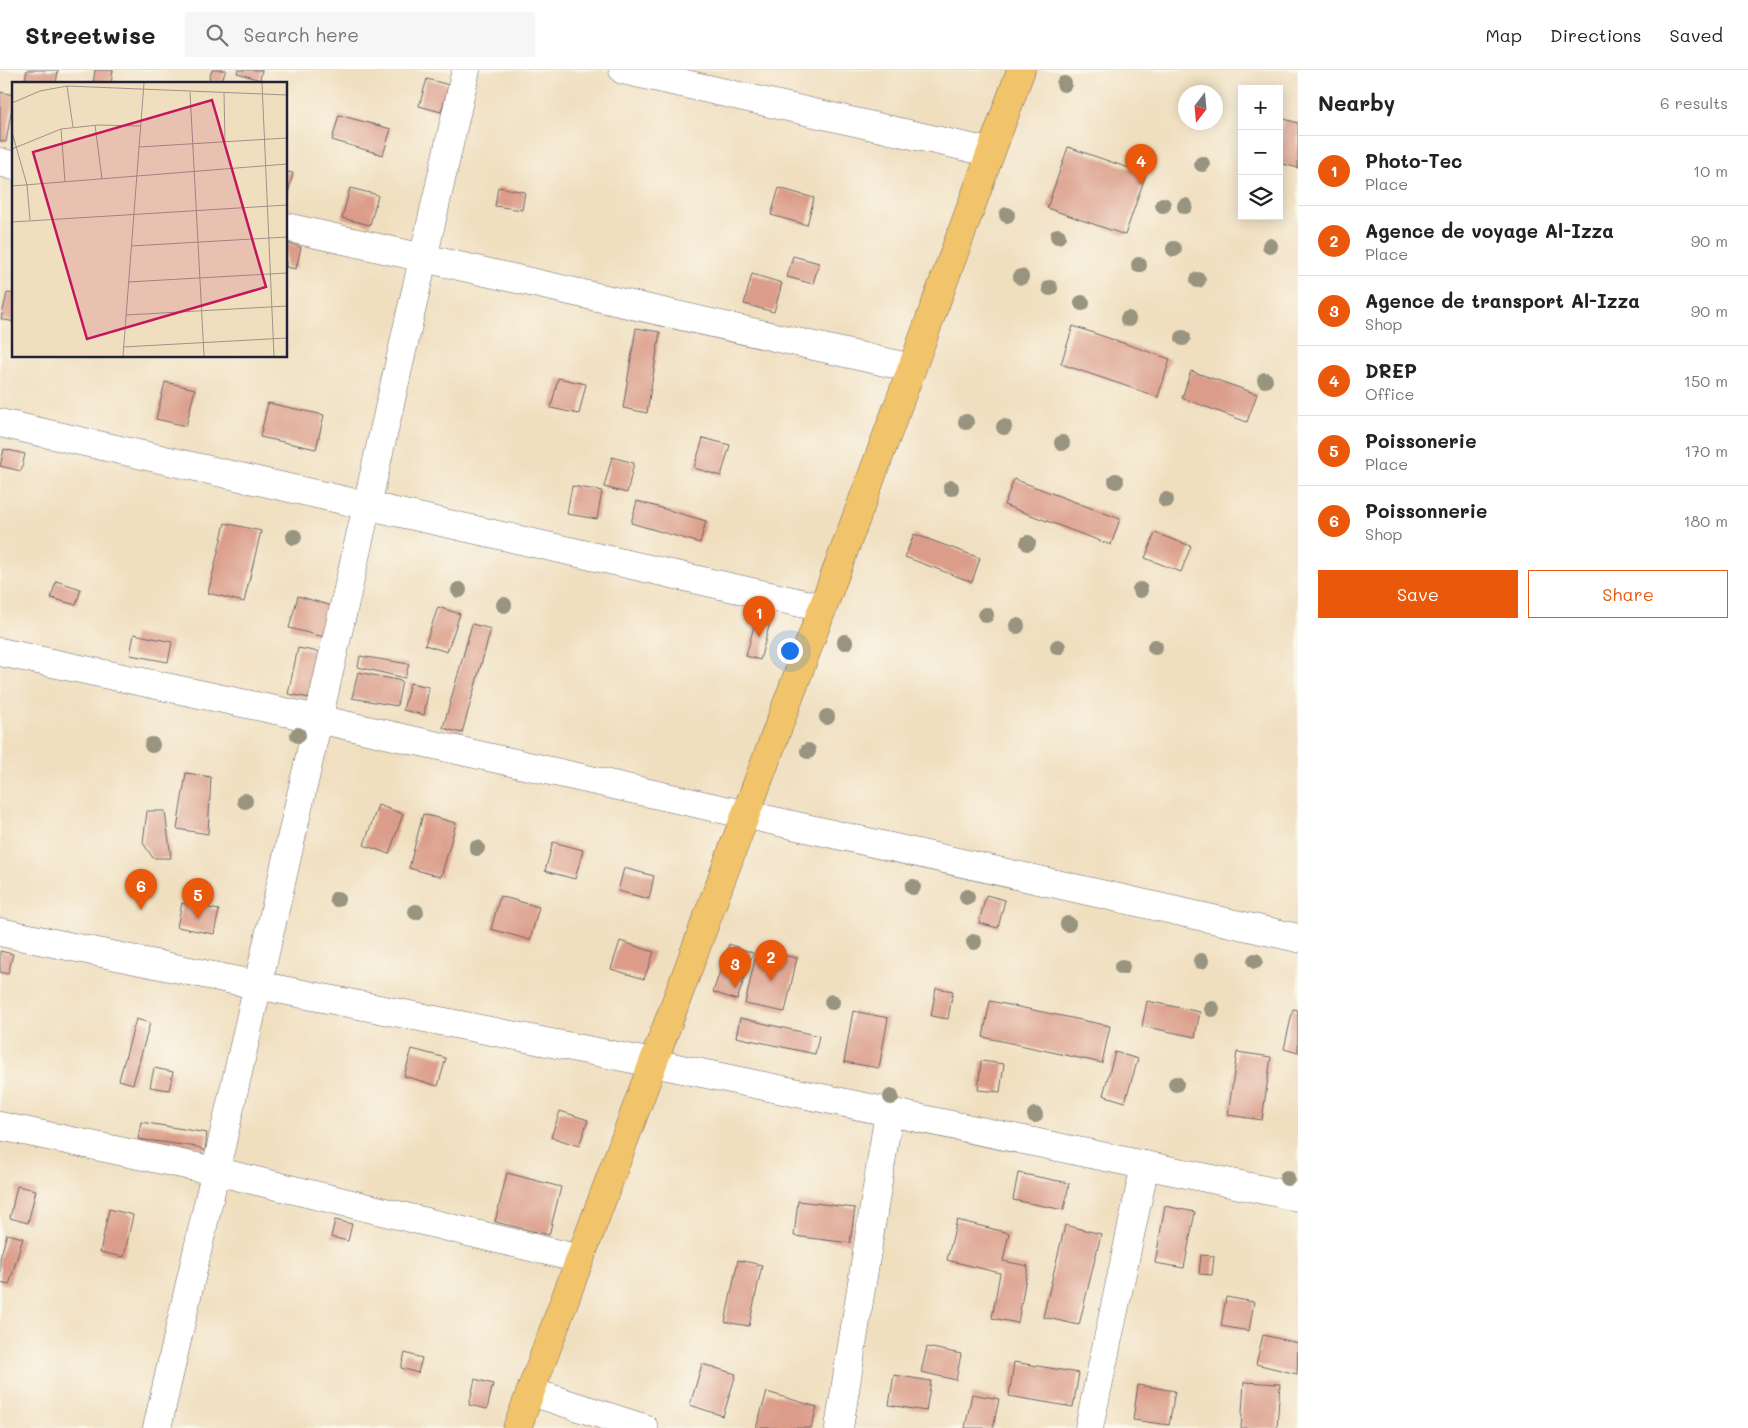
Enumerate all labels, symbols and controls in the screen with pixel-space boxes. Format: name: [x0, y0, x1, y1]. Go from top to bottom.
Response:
search box: [185, 12, 535, 57]
text: Streetwise: [25, 19, 155, 50]
icon: search: [203, 21, 231, 49]
text: Search here: [243, 22, 359, 47]
text: Map: [1485, 23, 1522, 47]
text: Directions: [1550, 23, 1642, 47]
text: Saved: [1670, 23, 1723, 47]
inset map: [12, 82, 288, 358]
north arrow: [1178, 85, 1223, 130]
map controls: [1238, 85, 1283, 220]
button: +: [1238, 85, 1283, 130]
text: Nearby: [1318, 89, 1395, 116]
text: 6 results: [1660, 92, 1728, 113]
button: −: [1238, 130, 1283, 175]
pin: 4: [1125, 144, 1157, 185]
text: Photo-Tec: [1365, 148, 1462, 173]
text: 1: [1330, 160, 1338, 181]
text: 10 m: [1693, 160, 1728, 181]
text: Place: [1365, 173, 1408, 194]
button: layers: [1238, 175, 1283, 220]
text: Agence de voyage Al-Izza: [1365, 218, 1614, 243]
text: 2: [1330, 230, 1338, 251]
text: 90 m: [1691, 230, 1728, 251]
text: Place: [1365, 243, 1408, 264]
text: Agence de transport Al-Izza: [1365, 288, 1640, 313]
text: 3: [1329, 300, 1339, 321]
text: 90 m: [1691, 300, 1728, 321]
text: Shop: [1365, 313, 1402, 334]
text: DREP: [1365, 358, 1417, 383]
text: 4: [1329, 370, 1339, 391]
text: 150 m: [1684, 370, 1728, 391]
text: Office: [1365, 383, 1414, 404]
text: Poissonerie: [1365, 428, 1477, 453]
text: 5: [1329, 440, 1339, 461]
text: 170 m: [1684, 440, 1728, 461]
text: Place: [1365, 453, 1408, 474]
text: Poissonnerie: [1365, 498, 1487, 523]
text: 6: [1329, 510, 1339, 531]
text: 180 m: [1683, 510, 1728, 531]
text: Shop: [1365, 523, 1402, 544]
button: Save: [1318, 570, 1518, 618]
button: Share: [1528, 570, 1728, 618]
pin: 1: [743, 596, 775, 637]
your location: [777, 638, 803, 664]
pin: 6: [125, 869, 157, 910]
pin: 5: [182, 878, 214, 919]
pin: 2: [755, 940, 787, 981]
pin: 3: [719, 947, 751, 988]

